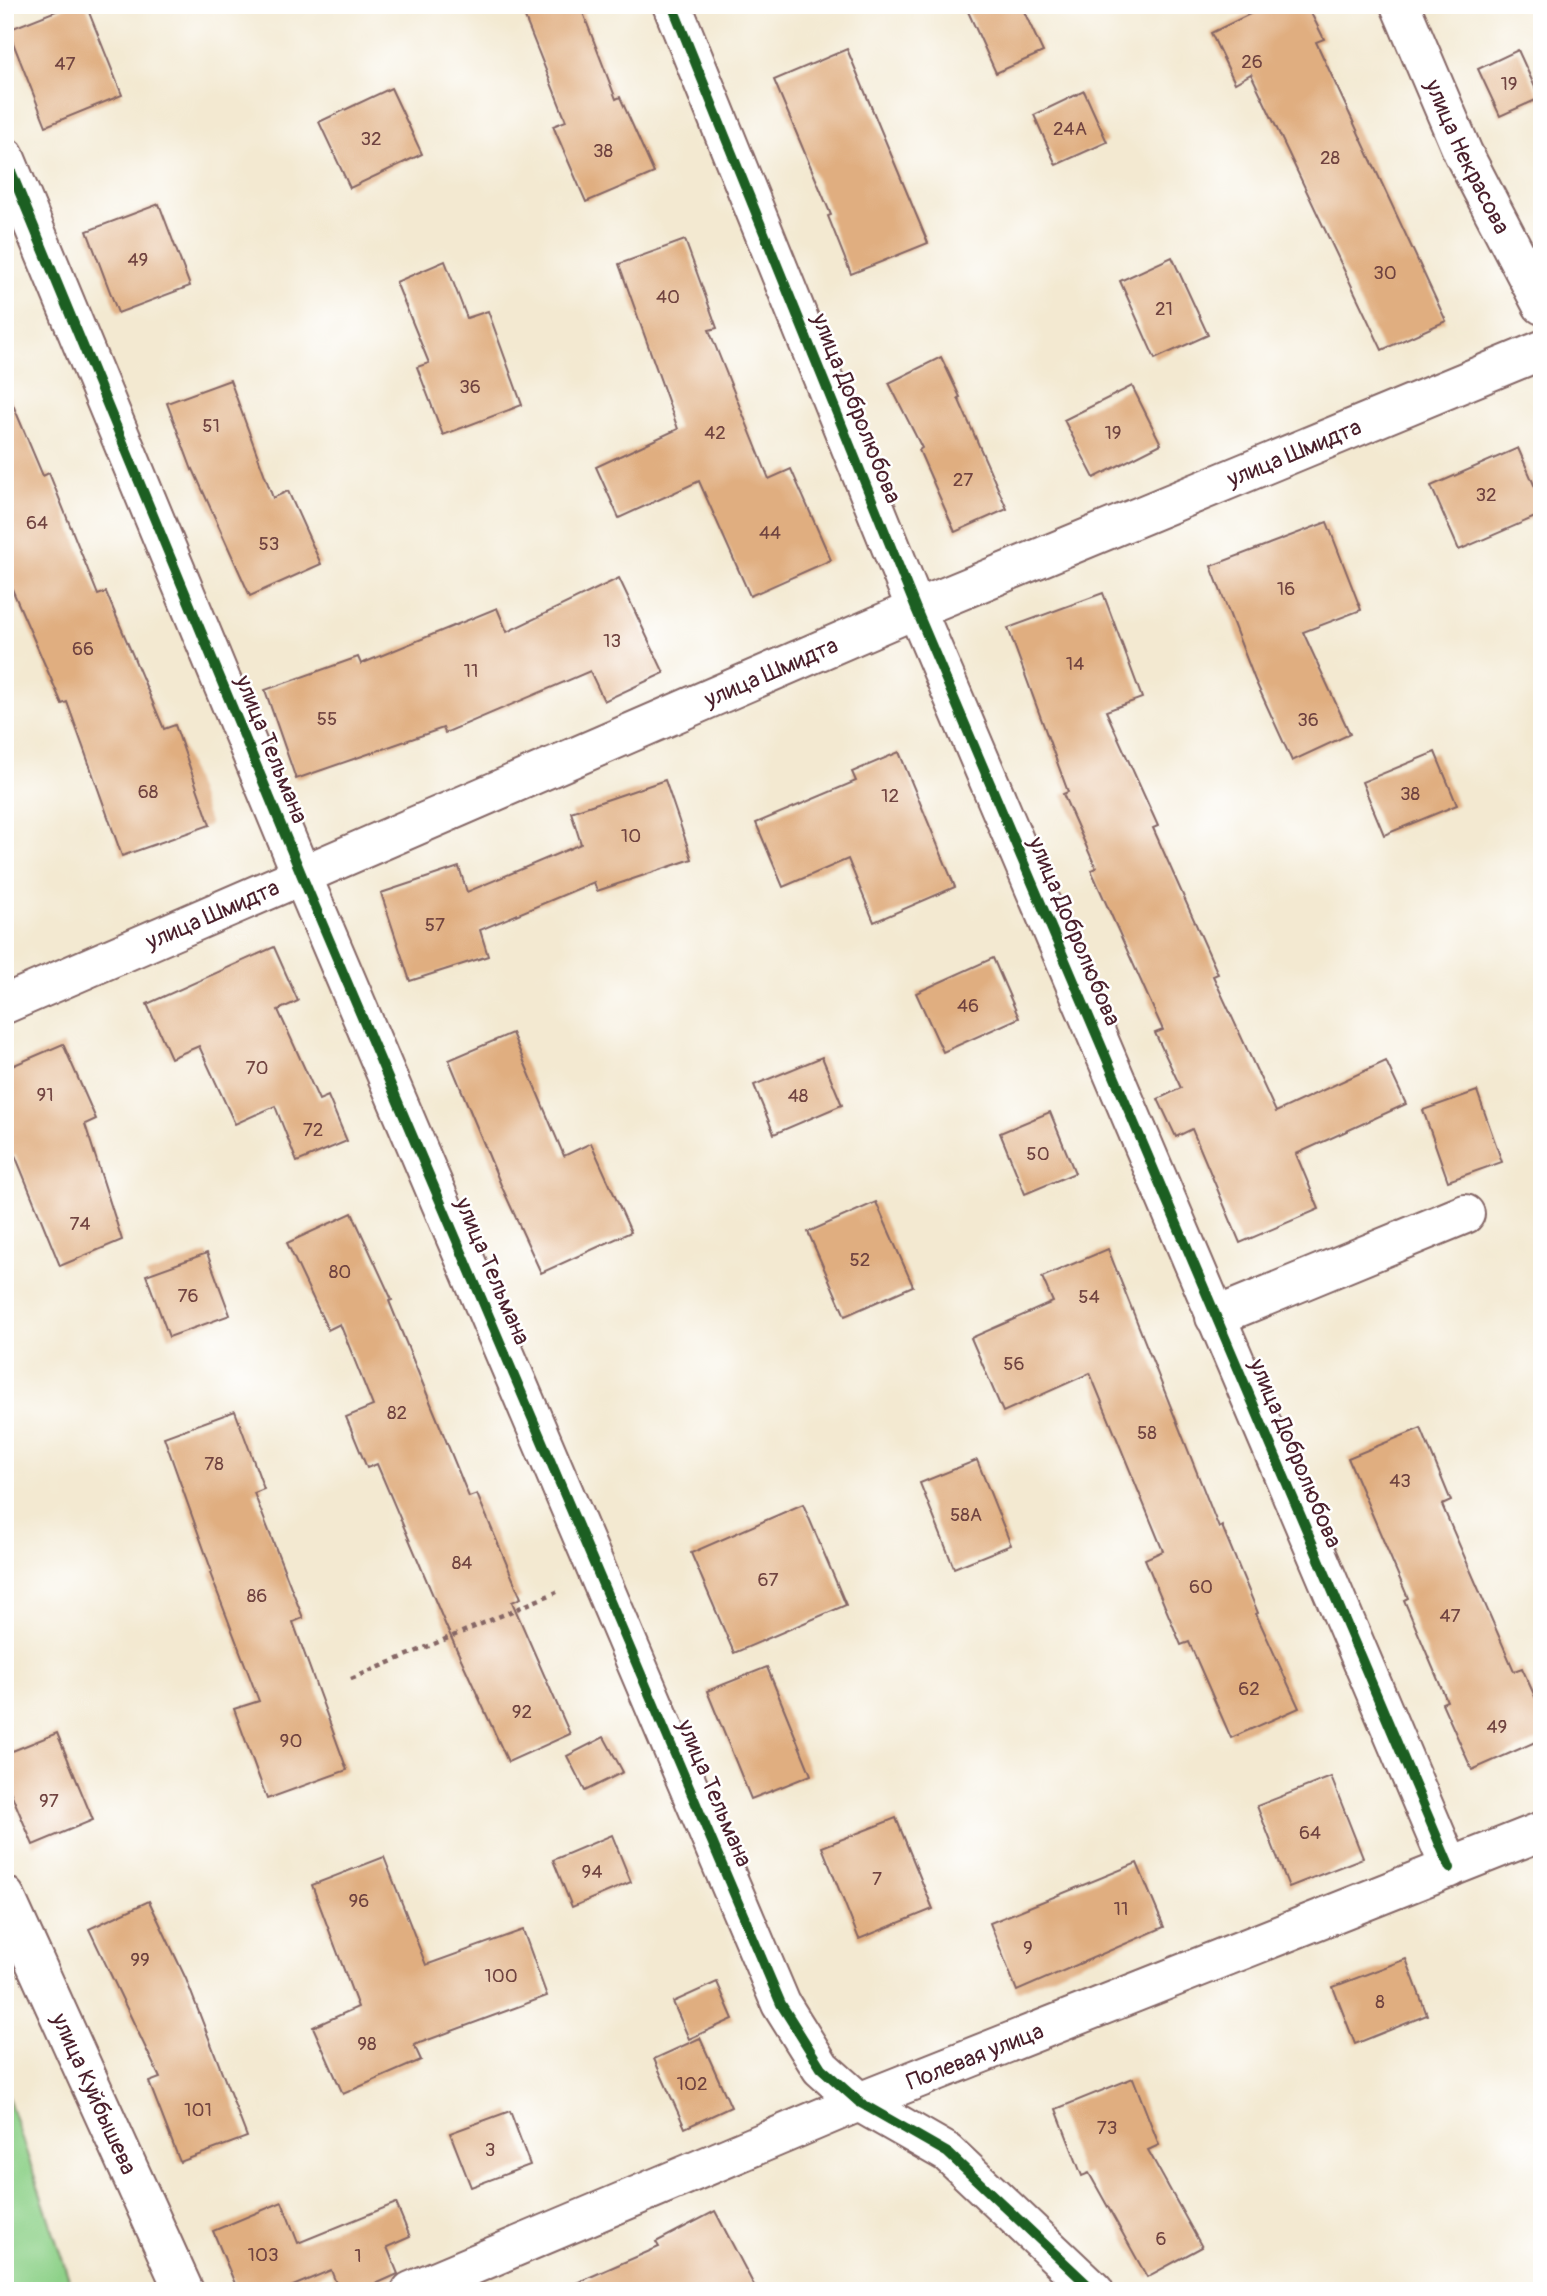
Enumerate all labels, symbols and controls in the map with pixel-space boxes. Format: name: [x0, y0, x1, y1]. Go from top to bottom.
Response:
house number: 26: [1241, 50, 1263, 74]
house number: 47: [54, 52, 76, 76]
house number: 19: [1500, 72, 1518, 96]
street label: улица Некрасова: [1418, 74, 1516, 239]
house number: 24А: [1053, 117, 1087, 141]
house number: 32: [360, 127, 382, 151]
house number: 38: [593, 139, 613, 163]
house number: 28: [1320, 146, 1340, 170]
house number: 49: [128, 248, 148, 272]
house number: 30: [1373, 261, 1397, 285]
house number: 40: [656, 285, 680, 309]
house number: 21: [1155, 297, 1173, 321]
street label: улица Добролюбова: [805, 308, 908, 507]
house number: 36: [459, 375, 481, 399]
street label: улица Шмидта: [1222, 412, 1366, 494]
house number: 51: [202, 414, 220, 438]
house number: 42: [704, 421, 726, 445]
house number: 19: [1104, 421, 1122, 445]
house number: 27: [953, 468, 973, 492]
house number: 32: [1475, 483, 1497, 507]
house number: 64: [26, 511, 48, 535]
house number: 44: [759, 521, 781, 545]
house number: 53: [259, 532, 279, 556]
house number: 16: [1277, 577, 1295, 601]
house number: 13: [603, 629, 621, 653]
street label: улица Шмидта: [699, 631, 842, 714]
house number: 66: [72, 637, 94, 661]
house number: 14: [1066, 652, 1084, 676]
house number: 11: [464, 659, 478, 683]
street label: улица Тельмана: [228, 670, 314, 827]
house number: 55: [317, 707, 337, 731]
house number: 36: [1297, 708, 1319, 732]
house number: 68: [138, 780, 158, 804]
house number: 38: [1400, 782, 1420, 806]
house number: 12: [881, 784, 899, 808]
house number: 10: [621, 824, 641, 848]
street label: улица Добролюбова: [1021, 831, 1127, 1030]
street label: улица Шмидта: [140, 873, 284, 957]
house number: 57: [425, 913, 445, 937]
house number: 46: [957, 994, 979, 1018]
house number: 70: [245, 1056, 269, 1080]
house number: 91: [36, 1083, 54, 1107]
house number: 48: [788, 1084, 808, 1108]
house number: 72: [303, 1118, 323, 1142]
house number: 50: [1026, 1142, 1050, 1166]
street label: улица Тельмана: [448, 1192, 537, 1349]
house number: 74: [69, 1212, 91, 1236]
house number: 52: [850, 1248, 870, 1272]
house number: 80: [329, 1260, 351, 1284]
house number: 76: [177, 1284, 199, 1308]
house number: 54: [1078, 1285, 1100, 1309]
house number: 56: [1003, 1352, 1025, 1376]
street label: улица Добролюбова: [1242, 1353, 1348, 1552]
house number: 82: [387, 1401, 407, 1425]
house number: 58: [1137, 1421, 1157, 1445]
house number: 78: [204, 1452, 224, 1476]
house number: 43: [1389, 1469, 1411, 1493]
house number: 58А: [950, 1503, 982, 1527]
house number: 84: [452, 1551, 472, 1575]
house number: 67: [758, 1568, 778, 1592]
house number: 60: [1189, 1575, 1213, 1599]
house number: 86: [247, 1584, 267, 1608]
house number: 47: [1439, 1604, 1461, 1628]
house number: 62: [1238, 1677, 1260, 1701]
house number: 92: [512, 1700, 532, 1724]
street label: улица Тельмана: [670, 1714, 759, 1871]
house number: 49: [1487, 1715, 1507, 1739]
house number: 90: [280, 1729, 302, 1753]
house number: 97: [39, 1789, 59, 1813]
house number: 64: [1299, 1821, 1321, 1845]
house number: 94: [582, 1860, 602, 1884]
house number: 7: [872, 1867, 882, 1891]
house number: 96: [349, 1889, 369, 1913]
house number: 11: [1114, 1897, 1128, 1921]
house number: 9: [1023, 1936, 1033, 1960]
house number: 99: [130, 1948, 150, 1972]
house number: 100: [484, 1964, 518, 1988]
house number: 8: [1375, 1990, 1385, 2014]
street label: улица Куйбышева: [45, 2008, 143, 2179]
street label: Полевая улица: [903, 2016, 1048, 2097]
house number: 98: [357, 2032, 377, 2056]
house number: 102: [676, 2072, 708, 2096]
house number: 101: [184, 2098, 212, 2122]
house number: 73: [1097, 2116, 1117, 2140]
house number: 3: [485, 2138, 495, 2162]
house number: 6: [1155, 2227, 1167, 2251]
house number: 103: [247, 2243, 279, 2267]
house number: 1: [354, 2244, 362, 2268]

